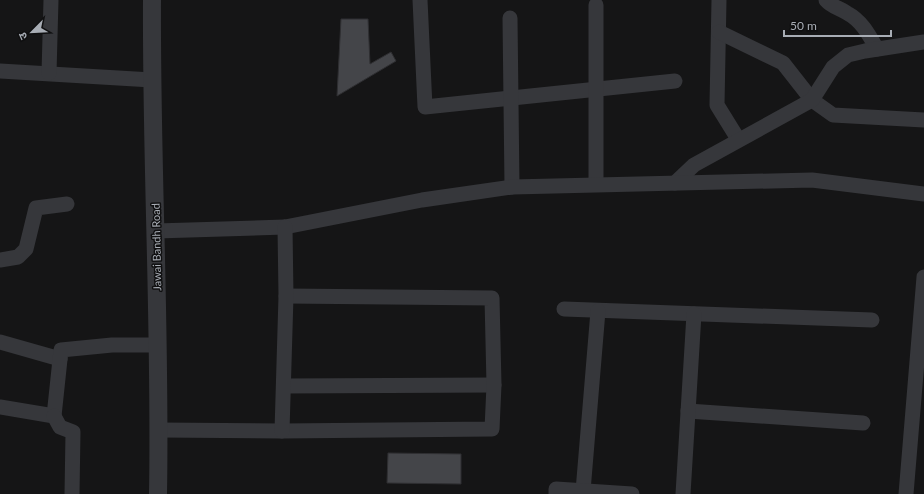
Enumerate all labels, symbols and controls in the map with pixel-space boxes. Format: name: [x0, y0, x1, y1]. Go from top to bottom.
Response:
north arrow: [12, 12, 52, 52]
scale bar: [784, 12, 891, 38]
text: 50 m: [790, 18, 817, 33]
text: उ: [15, 30, 30, 42]
street label: Jawai Bandh Road: [149, 203, 163, 291]

